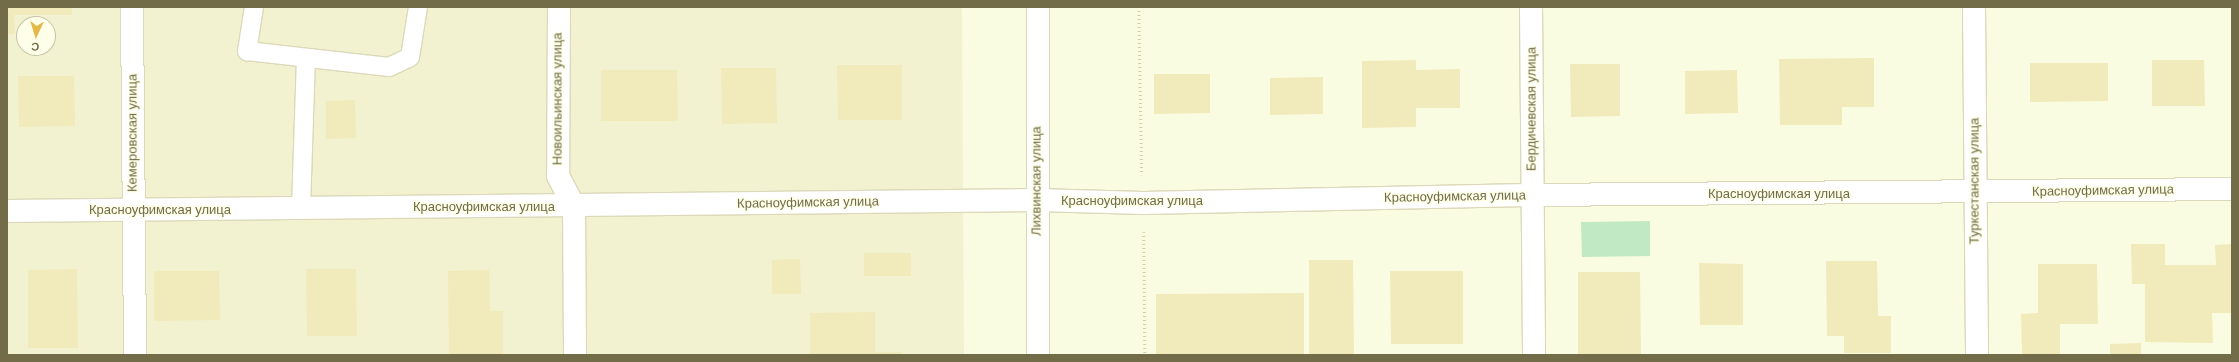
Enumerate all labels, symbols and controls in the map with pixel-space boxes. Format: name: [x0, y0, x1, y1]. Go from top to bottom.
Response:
north arrow: [16, 16, 56, 56]
street label: Новоильинская улица: [550, 33, 566, 165]
text: С: [31, 40, 40, 54]
street label: Бердичевская улица: [1524, 47, 1540, 171]
street label: Кемеровская улица: [125, 74, 141, 192]
street label: Туркестанская улица: [1967, 118, 1983, 244]
street label: Лихвинская улица: [1029, 126, 1045, 236]
street label: Красноуфимская улица: [2032, 182, 2174, 200]
street label: Красноуфимская улица: [1708, 186, 1850, 202]
street label: Красноуфимская улица: [1384, 188, 1526, 206]
street label: Красноуфимская улица: [1061, 193, 1203, 209]
street label: Красноуфимская улица: [737, 194, 879, 212]
street label: Красноуфимская улица: [413, 199, 555, 215]
street label: Красноуфимская улица: [89, 202, 231, 218]

